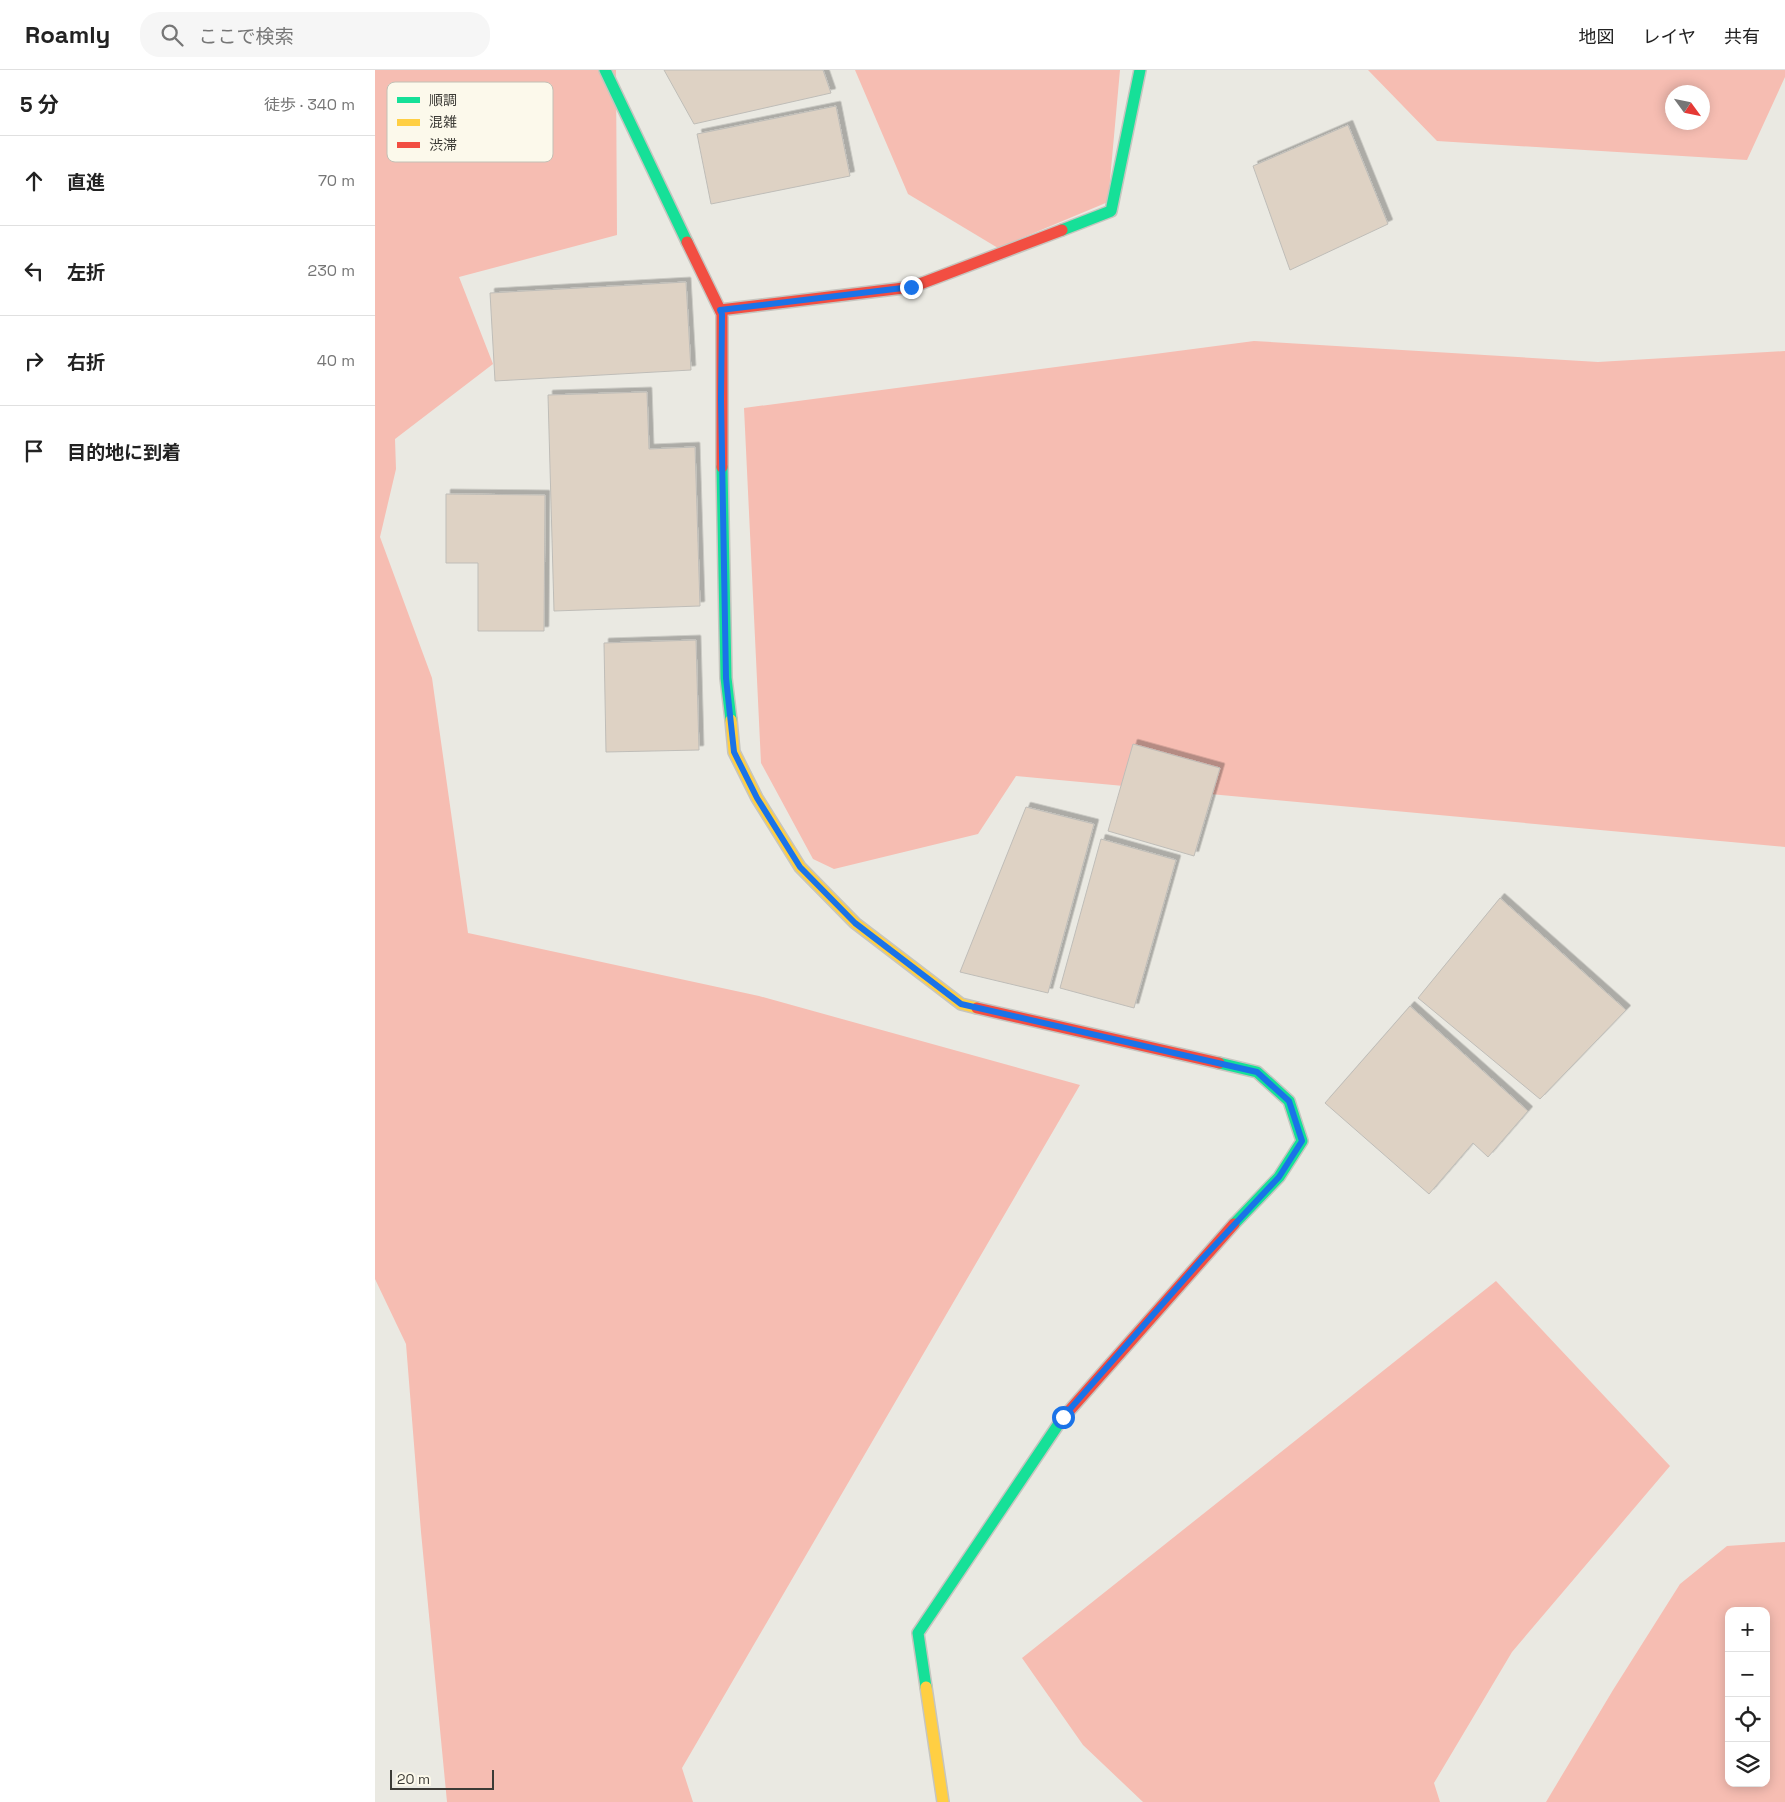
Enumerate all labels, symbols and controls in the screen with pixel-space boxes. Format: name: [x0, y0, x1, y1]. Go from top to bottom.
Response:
search box: [140, 12, 490, 57]
text: Roamly: [25, 19, 110, 50]
icon: search: [158, 21, 186, 49]
text: ここで検索: [198, 24, 293, 49]
text: 地図: [1579, 25, 1615, 48]
text: レイヤ: [1643, 25, 1696, 48]
text: 共有: [1724, 25, 1760, 48]
legend: [387, 82, 553, 162]
north arrow: [1665, 85, 1710, 130]
text: 5 分: [20, 91, 59, 118]
text: 順調: [429, 91, 457, 109]
text: 徒歩 · 340 m: [264, 94, 355, 115]
text: 混雑: [429, 113, 457, 131]
text: 渋滞: [429, 136, 457, 154]
icon: ahead: [20, 167, 48, 195]
text: 直進: [67, 170, 105, 195]
text: 70 m: [318, 170, 355, 191]
icon: left: [20, 257, 48, 285]
text: 左折: [67, 260, 105, 285]
text: 230 m: [308, 260, 355, 281]
route end: [900, 276, 923, 299]
icon: right: [20, 347, 48, 375]
text: 右折: [67, 350, 105, 375]
text: 40 m: [317, 350, 355, 371]
icon: arrive: [20, 437, 48, 465]
text: 目的地に到着: [67, 440, 181, 465]
route start: [1052, 1406, 1075, 1429]
map controls: [1725, 1607, 1770, 1787]
button: +: [1725, 1607, 1770, 1652]
button: −: [1725, 1652, 1770, 1697]
button: locate: [1725, 1697, 1770, 1742]
button: layers: [1725, 1742, 1770, 1787]
scale bar: [390, 1767, 494, 1790]
text: 20 m: [397, 1770, 430, 1788]

